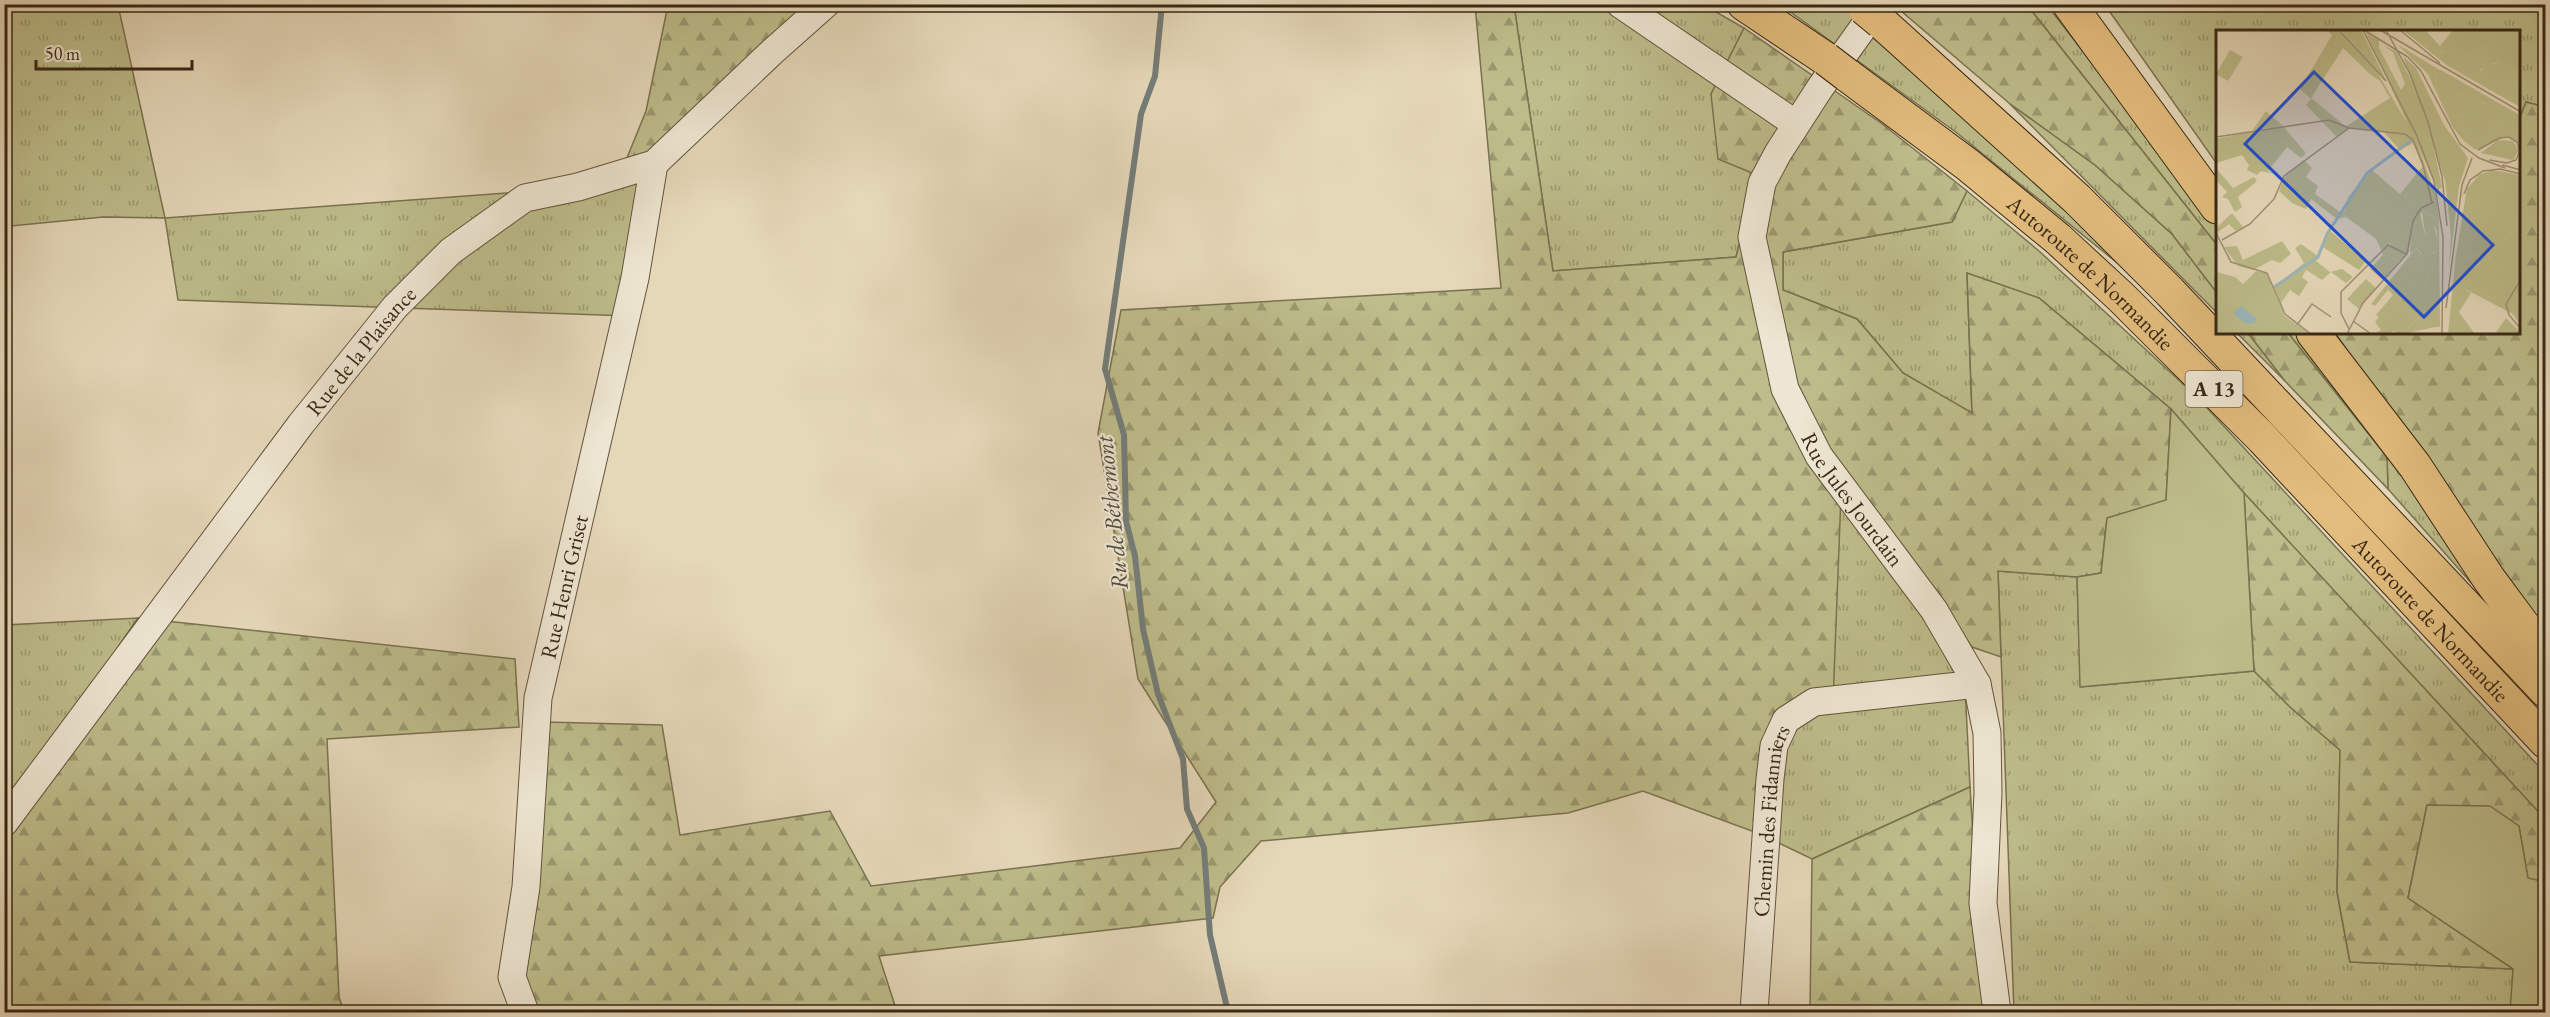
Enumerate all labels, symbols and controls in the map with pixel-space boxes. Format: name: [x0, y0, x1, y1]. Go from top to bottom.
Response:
inset map: [2216, 30, 2520, 334]
scale bar: [36, 33, 192, 71]
text: 50 m: [45, 42, 80, 65]
street label: Autoroute de Normandie: [2000, 188, 2180, 357]
street label: Rue de la Plaisance: [299, 280, 423, 422]
road number: A 13: [2186, 371, 2242, 407]
street label: Rue Jules Jourdain: [1794, 428, 1911, 573]
water label: Ru de Béthemont: [1088, 433, 1135, 592]
street label: Rue Henri Griset: [534, 512, 595, 662]
street label: Autoroute de Normandie: [2345, 529, 2516, 709]
street label: Chemin des Fidanniers: [1747, 720, 1797, 918]

